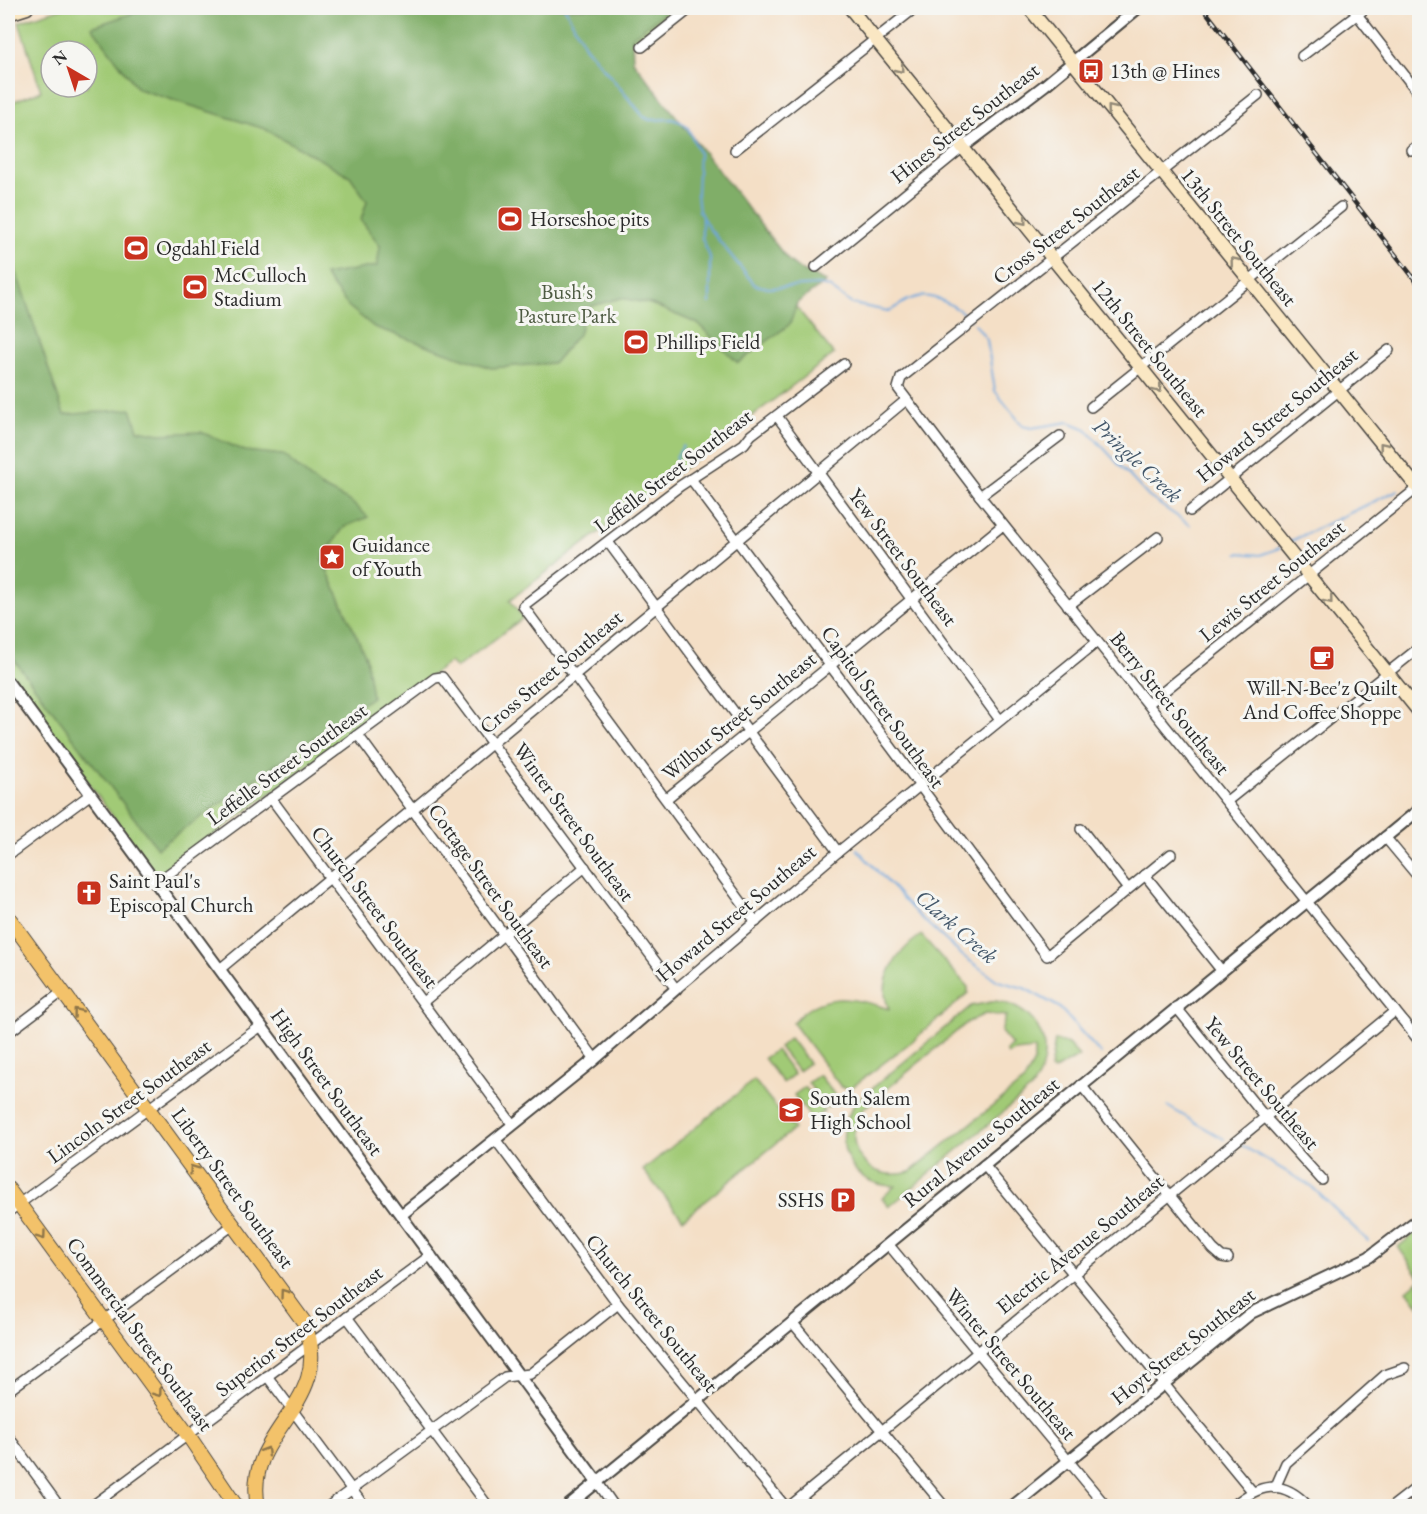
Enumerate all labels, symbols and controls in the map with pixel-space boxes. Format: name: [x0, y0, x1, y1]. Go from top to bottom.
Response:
north arrow: [39, 39, 99, 99]
text: N: [48, 45, 72, 70]
street label: Hines Street Southeast: [885, 56, 1045, 189]
bus stop icon: 13th @ Hines: [1076, 56, 1106, 86]
place label: 13th @ Hines: [1110, 57, 1220, 84]
one-way arrow: [892, 62, 903, 73]
one-way arrow: [1108, 105, 1119, 116]
street label: Cross Street Southeast: [987, 159, 1145, 290]
street label: 13th Street Southeast: [1175, 162, 1304, 312]
sports icon: Horseshoe pits: [495, 204, 525, 234]
place label: Horseshoe pits: [530, 205, 649, 232]
one-way arrow: [1015, 214, 1026, 225]
sports icon: Ogdahl Field: [121, 233, 151, 263]
place label: Ogdahl Field: [156, 234, 260, 261]
one-way arrow: [1230, 257, 1241, 268]
place label: McCulloch Stadium: [214, 261, 307, 312]
sports icon: McCulloch Stadium: [180, 272, 210, 302]
street label: 12th Street Southeast: [1086, 273, 1215, 423]
park label: Bush's Pasture Park: [518, 278, 617, 329]
sports icon: Phillips Field: [621, 327, 651, 357]
place label: Phillips Field: [656, 328, 761, 355]
street label: Howard Street Southeast: [1190, 341, 1363, 488]
one-way arrow: [1151, 382, 1162, 393]
street label: Leffelle Street Southeast: [588, 402, 758, 539]
water label: Pringle Creek: [1087, 412, 1188, 509]
one-way arrow: [1379, 441, 1390, 452]
street label: Yew Street Southeast: [843, 482, 964, 631]
street label: Lewis Street Southeast: [1193, 513, 1350, 648]
place label: Guidance of Youth: [352, 531, 430, 582]
place icon: Guidance of Youth: [317, 542, 347, 572]
one-way arrow: [1321, 593, 1332, 604]
street label: Cross Street Southeast: [473, 603, 628, 739]
street label: Capitol Street Southeast: [815, 620, 952, 794]
street label: Berry Street Southeast: [1104, 625, 1237, 780]
cafe icon: Will-N-Bee'z Quilt And Coffee Shoppe: [1307, 643, 1337, 673]
street label: Wilbur Street Southeast: [656, 645, 822, 786]
place label: Will-N-Bee'z Quilt And Coffee Shoppe: [1242, 674, 1401, 725]
street label: Leffelle Street Southeast: [201, 696, 372, 831]
street label: Winter Street Southeast: [508, 737, 641, 907]
street label: Cottage Street Southeast: [422, 798, 561, 974]
street label: Church Street Southeast: [306, 820, 445, 994]
street label: Howard Street Southeast: [650, 838, 821, 987]
place label: Saint Paul's Episcopal Church: [109, 867, 254, 918]
church icon: Saint Paul's Episcopal Church: [74, 878, 104, 908]
water label: Clark Creek: [909, 883, 1004, 970]
street label: High Street Southeast: [265, 1003, 390, 1161]
one-way arrow: [73, 1008, 84, 1019]
street label: Yew Street Southeast: [1199, 1011, 1326, 1155]
street label: Lincoln Street Southeast: [42, 1032, 216, 1169]
street label: Rural Avenue Southeast: [897, 1070, 1065, 1213]
place label: South Salem High School: [810, 1084, 911, 1135]
school or university icon: South Salem High School: [776, 1095, 806, 1125]
street label: Liberty Street Southeast: [166, 1102, 301, 1274]
one-way arrow: [189, 1164, 200, 1175]
street label: Electric Avenue Southeast: [990, 1167, 1169, 1320]
parking icon: SSHS: [828, 1185, 858, 1215]
place label: SSHS: [778, 1186, 824, 1213]
street label: Church Street Southeast: [580, 1228, 725, 1398]
one-way arrow: [35, 1229, 46, 1240]
street label: Commercial Street Southeast: [61, 1231, 220, 1436]
street label: Superior Street Southeast: [210, 1259, 388, 1402]
street label: Hoyt Street Southeast: [1105, 1281, 1261, 1410]
street label: Winter Street Southeast: [940, 1282, 1083, 1445]
one-way arrow: [280, 1289, 291, 1300]
one-way arrow: [150, 1387, 161, 1398]
one-way arrow: [258, 1447, 270, 1457]

